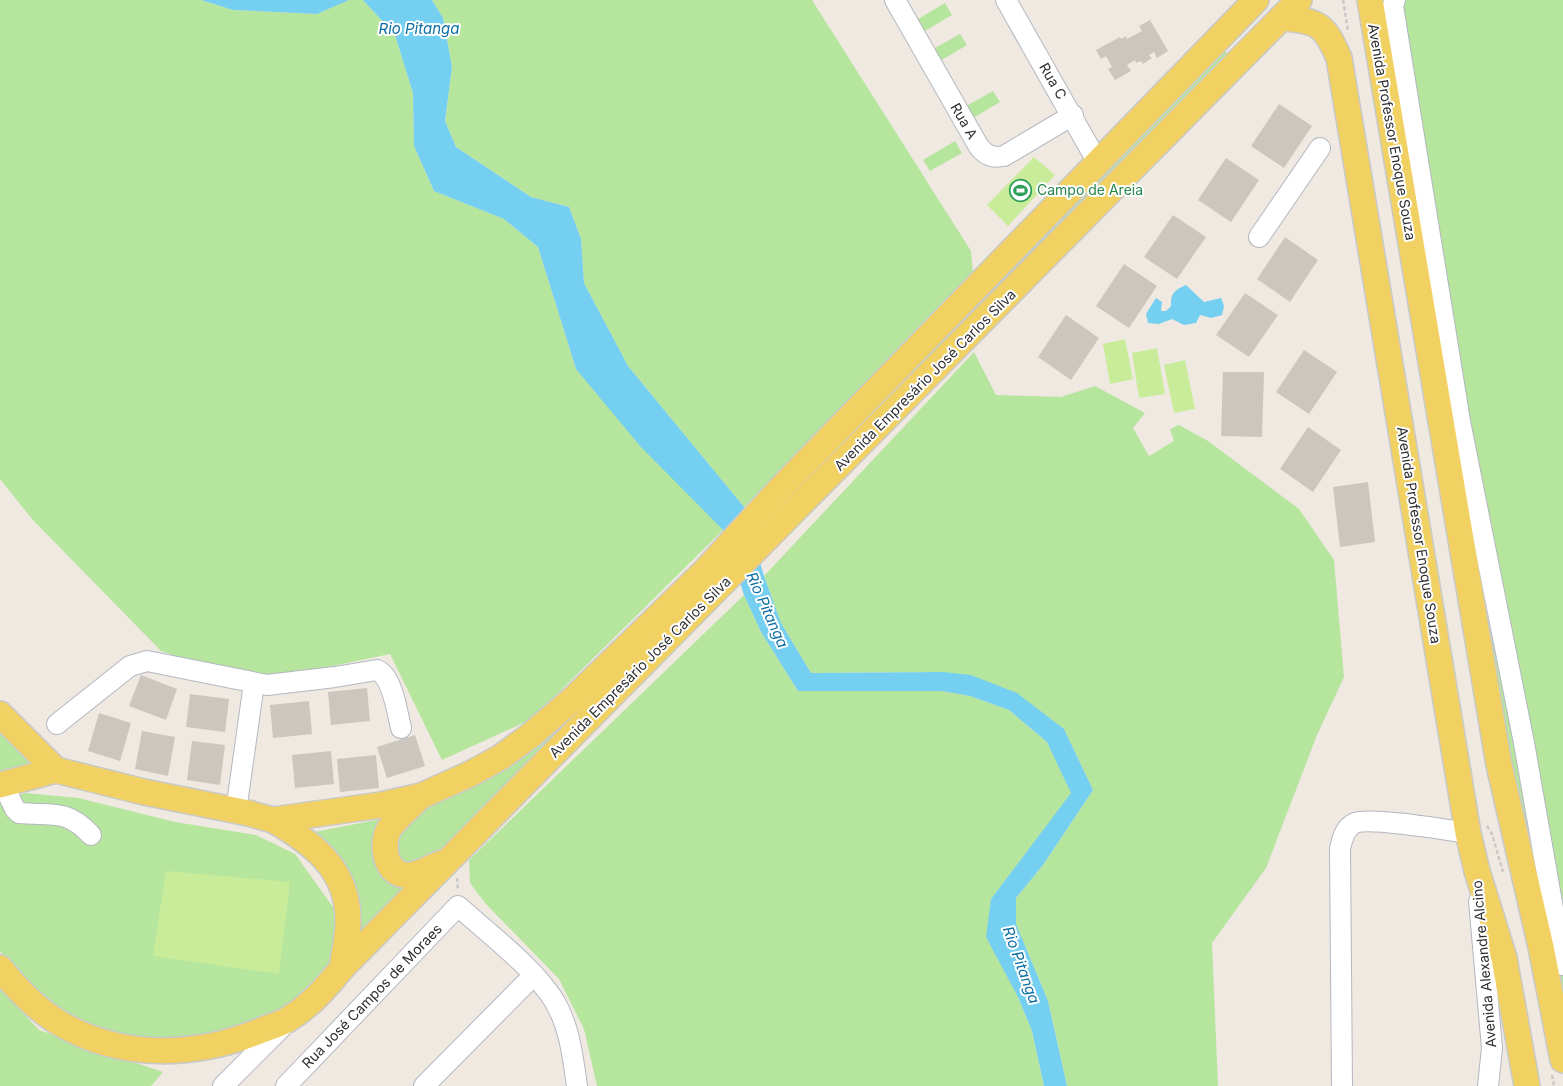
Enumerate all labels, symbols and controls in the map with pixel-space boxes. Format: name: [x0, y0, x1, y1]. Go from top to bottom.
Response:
water label: Rio Pitanga: [379, 19, 460, 38]
street label: Avenida Professor Enoque Souza: [1365, 22, 1420, 241]
street label: Rua C: [1036, 59, 1071, 102]
street label: Rua A: [947, 100, 982, 142]
sports icon: Campo de Areia: [1009, 178, 1033, 202]
place label: Campo de Areia: [1037, 181, 1143, 198]
street label: Avenida Empresário José Carlos Silva: [830, 285, 1019, 474]
street label: Avenida Professor Enoque Souza: [1394, 425, 1445, 645]
water label: Rio Pitanga: [742, 569, 793, 651]
street label: Avenida Empresário José Carlos Silva: [545, 572, 734, 761]
street label: Avenida Alexandre Alcino: [1468, 880, 1499, 1048]
street label: Rua José Campos de Moraes: [298, 920, 445, 1071]
water label: Rio Pitanga: [999, 924, 1044, 1006]

